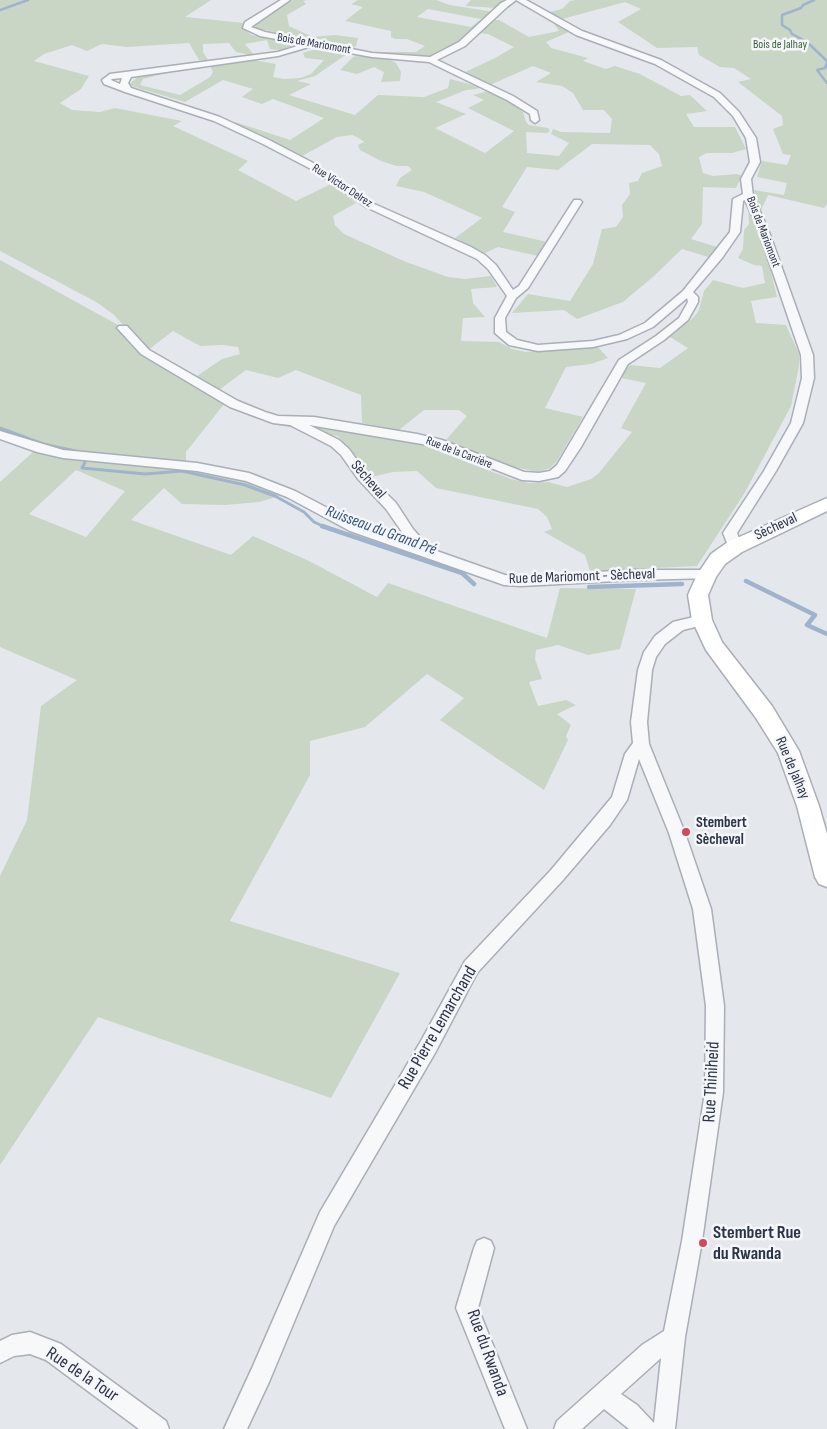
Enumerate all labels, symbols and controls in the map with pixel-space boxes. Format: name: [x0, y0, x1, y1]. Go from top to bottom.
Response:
street label: Bois de Mariomont: [276, 30, 352, 58]
park label: Bois de Jalhay: [753, 38, 807, 52]
street label: Rue Victor Delrez: [309, 161, 375, 211]
street label: Bois de Mariomont: [743, 195, 783, 269]
street label: Rue de la Carrière: [424, 434, 494, 472]
street label: Sècheval: [346, 457, 390, 503]
water label: Ruisseau du Grand Pré: [323, 502, 439, 560]
street label: Sècheval: [752, 509, 800, 545]
street label: Rue de Mariomont - Sècheval: [508, 565, 656, 589]
street label: Rue de Jalhay: [771, 734, 813, 802]
place label: Stembert Sècheval: [696, 814, 747, 849]
marker: Stembert Sècheval: [680, 826, 692, 838]
street label: Rue Pierre Lemarchand: [394, 963, 482, 1093]
street label: Rue Thiniheid: [699, 1041, 725, 1123]
place label: Stembert Rue du Rwanda: [713, 1222, 801, 1264]
marker: Stembert Rue du Rwanda: [697, 1237, 709, 1249]
street label: Rue du Rwanda: [461, 1307, 513, 1399]
street label: Rue de la Tour: [42, 1343, 122, 1407]

